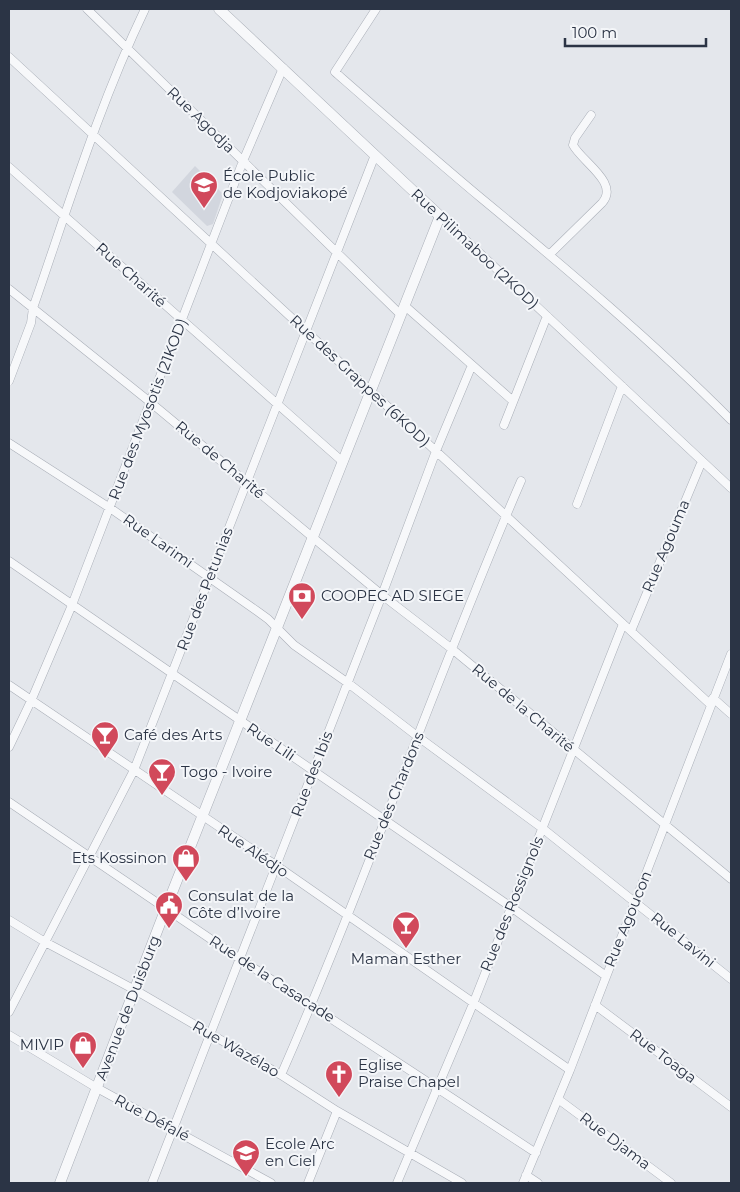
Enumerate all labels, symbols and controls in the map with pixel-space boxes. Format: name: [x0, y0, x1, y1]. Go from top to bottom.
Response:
scale bar: [565, 15, 706, 47]
text: 100 m: [572, 23, 617, 42]
street label: Rue Agodja: [163, 82, 239, 157]
place label: École Public de Kodjoviakopé: [223, 166, 348, 202]
school or university icon: École Public de Kodjoviakopé: [189, 170, 219, 209]
street label: Rue Pilimaboo (2KOD): [407, 184, 543, 313]
street label: Rue Charité: [92, 238, 170, 311]
street label: Rue des Grappes (6KOD): [286, 311, 435, 451]
street label: Rue des Myosotis (21KOD): [104, 315, 191, 502]
street label: Rue de Charité: [172, 417, 269, 503]
street label: Rue Agouma: [637, 496, 694, 595]
street label: Rue Larimi: [119, 509, 197, 572]
street label: Rue des Petunias: [172, 524, 237, 653]
bank icon: COOPEC AD SIEGE: [287, 581, 317, 620]
place label: COOPEC AD SIEGE: [321, 586, 464, 605]
street label: Rue de la Charité: [468, 659, 579, 756]
street label: Rue Lili: [243, 718, 299, 765]
bar icon: Café des Arts: [90, 720, 120, 759]
place label: Café des Arts: [124, 725, 222, 744]
street label: Rue des Ibis: [286, 728, 337, 819]
street label: Rue des Chardons: [359, 729, 428, 863]
bar icon: Togo - Ivoire: [147, 757, 177, 796]
place label: Togo - Ivoire: [181, 762, 272, 781]
street label: Rue Alédjo: [214, 820, 292, 881]
street label: Rue des Rossignols: [476, 833, 547, 974]
shop icon: Ets Kossinon: [171, 843, 201, 882]
place label: Ets Kossinon: [72, 848, 167, 867]
street label: Rue Agoucon: [600, 868, 655, 970]
place label: Consulat de la Côte d’Ivoire: [188, 886, 294, 922]
public building icon: Consulat de la Côte d’Ivoire: [154, 890, 184, 929]
street label: Rue Lavini: [647, 908, 720, 971]
bar icon: Maman Esther: [391, 910, 421, 949]
street label: Rue de la Casacade: [206, 931, 339, 1026]
street label: Avenue de Duisburg: [91, 933, 164, 1083]
place label: Maman Esther: [351, 949, 461, 968]
street label: Rue Wazélao: [189, 1016, 283, 1081]
street label: Rue Toaga: [626, 1024, 701, 1087]
shop icon: MIVIP: [68, 1030, 98, 1069]
place label: MIVIP: [20, 1035, 64, 1054]
place label: Eglise Praise Chapel: [358, 1055, 460, 1091]
church icon: Eglise Praise Chapel: [324, 1059, 354, 1098]
street label: Rue Défalé: [111, 1090, 193, 1145]
street label: Rue Djama: [576, 1108, 655, 1173]
place label: Ecole Arc en Ciel: [265, 1134, 335, 1170]
school or university icon: Ecole Arc en Ciel: [231, 1138, 261, 1177]

